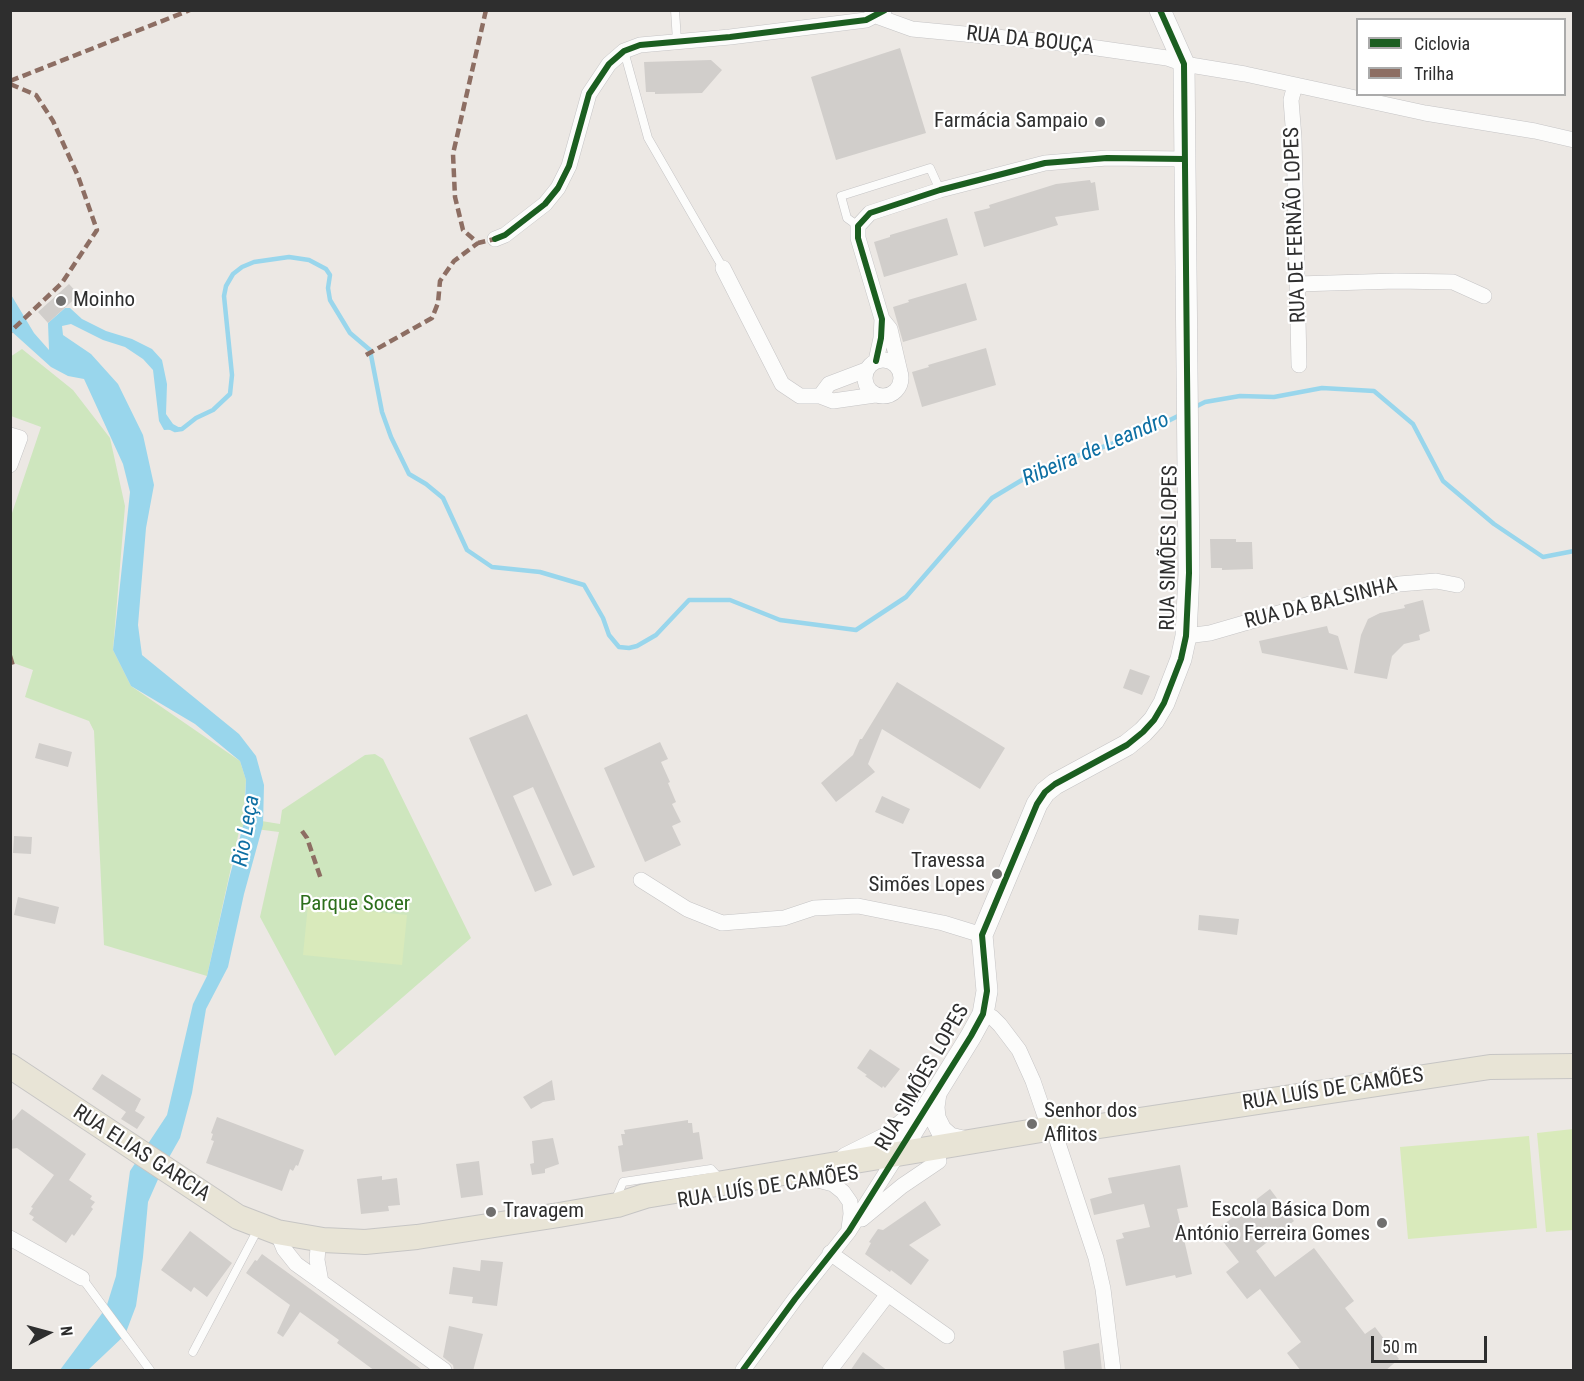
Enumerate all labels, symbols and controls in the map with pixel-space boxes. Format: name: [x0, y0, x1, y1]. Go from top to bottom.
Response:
legend: [1356, 18, 1566, 96]
street label: RUA DA BOUÇA: [965, 22, 1095, 60]
text: Ciclovia: [1414, 33, 1470, 54]
text: Trilha: [1414, 63, 1454, 84]
place label: Farmácia Sampaio: [934, 109, 1088, 135]
marker: Farmácia Sampaio: [1093, 115, 1107, 129]
street label: RUA DE FERNÃO LOPES: [1280, 127, 1312, 323]
place label: Moinho: [73, 288, 135, 314]
marker: Moinho: [54, 294, 68, 308]
water label: Ribeira de Leandro: [1019, 407, 1173, 493]
street label: RUA SIMÕES LOPES: [1156, 465, 1184, 631]
street label: RUA DA BALSINHA: [1242, 573, 1400, 635]
water label: Rio Leça: [228, 793, 266, 869]
place label: Travessa Simões Lopes: [868, 849, 985, 899]
marker: Travessa Simões Lopes: [990, 867, 1004, 881]
park label: Parque Socer: [300, 892, 410, 918]
street label: RUA SIMÕES LOPES: [871, 1000, 975, 1156]
street label: RUA LUÍS DE CAMÕES: [1241, 1063, 1425, 1117]
place label: Senhor dos Aflitos: [1044, 1099, 1137, 1149]
street label: RUA ELIAS GARCIA: [68, 1100, 214, 1208]
marker: Senhor dos Aflitos: [1025, 1117, 1039, 1131]
street label: RUA LUÍS DE CAMÕES: [676, 1161, 860, 1215]
place label: Escola Básica Dom António Ferreira Gomes: [1175, 1198, 1370, 1248]
place label: Travagem: [503, 1199, 584, 1225]
marker: Travagem: [484, 1205, 498, 1219]
marker: Escola Básica Dom António Ferreira Gomes: [1375, 1216, 1389, 1230]
north arrow: [18, 1303, 78, 1363]
scale bar: [1374, 1324, 1490, 1362]
text: N: [56, 1325, 76, 1337]
text: 50 m: [1382, 1336, 1417, 1357]

